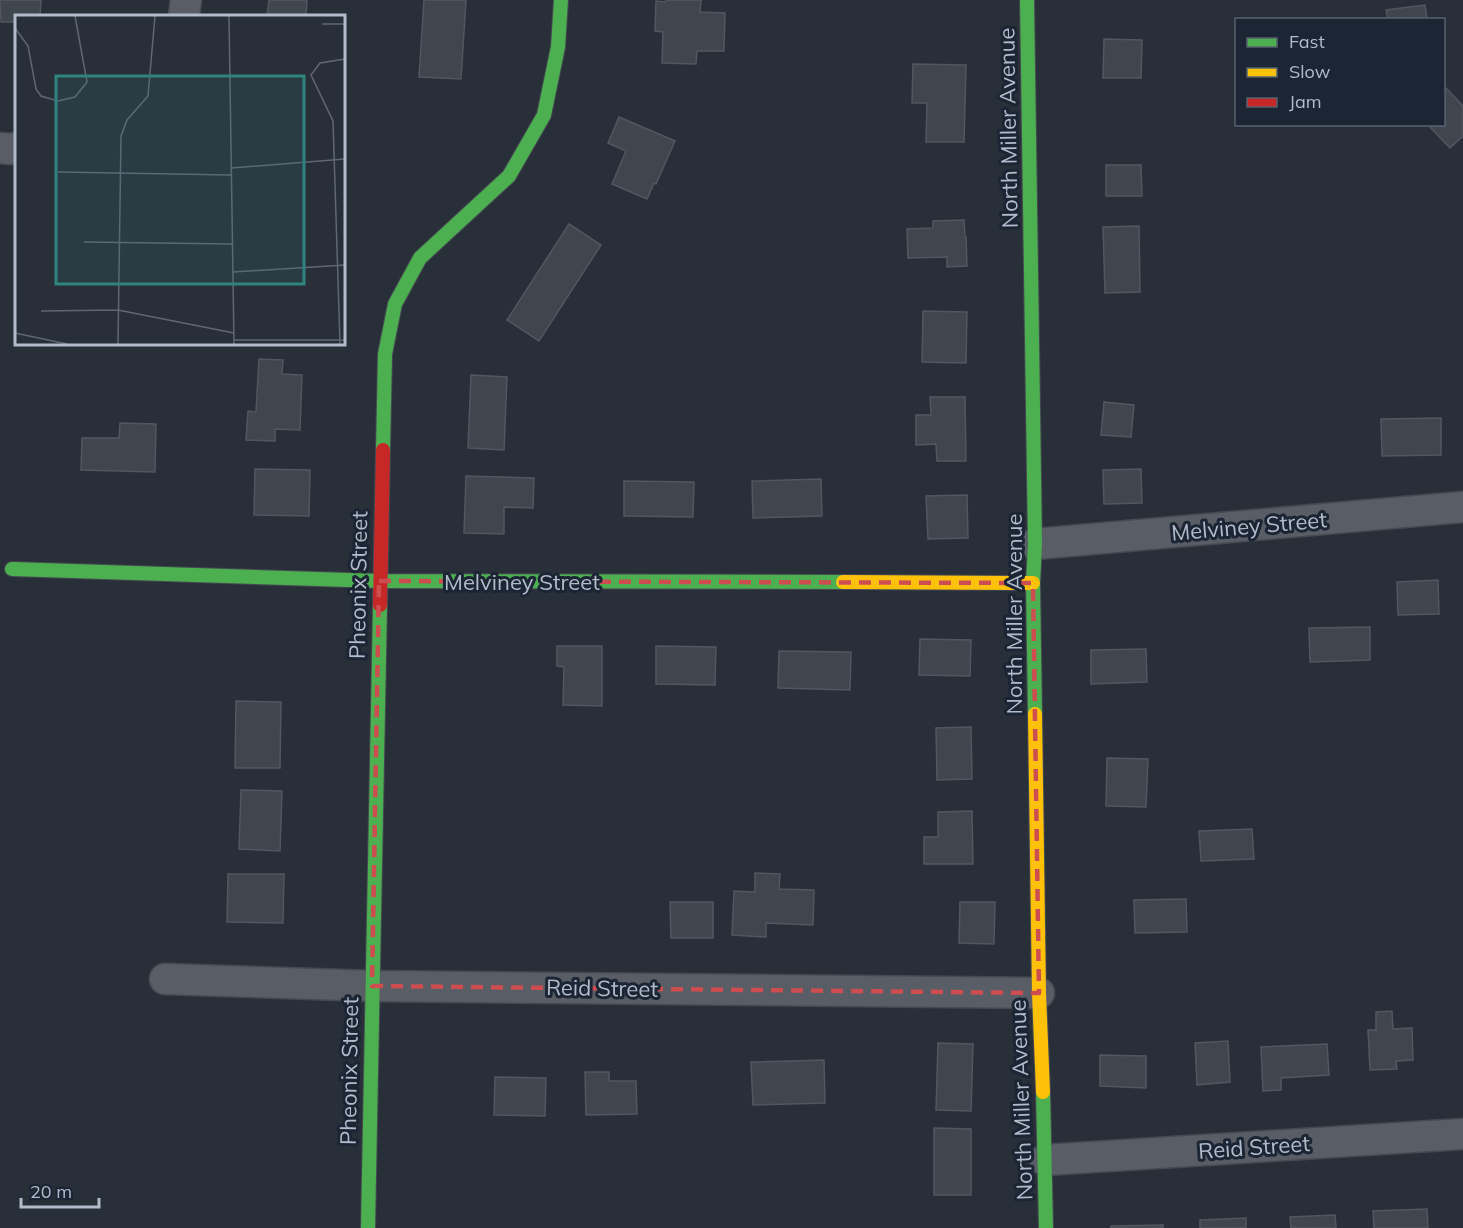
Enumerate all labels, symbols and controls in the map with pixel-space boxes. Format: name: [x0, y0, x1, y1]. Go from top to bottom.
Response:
inset map: [15, 15, 345, 345]
legend: [1235, 18, 1445, 126]
street label: North Miller Avenue: [992, 27, 1024, 229]
text: Fast: [1289, 30, 1325, 53]
text: Slow: [1289, 60, 1331, 83]
text: Jam: [1289, 90, 1322, 113]
street label: Melviney Street: [1170, 505, 1328, 547]
street label: Pheonix Street: [343, 510, 373, 659]
street label: North Miller Avenue: [1000, 514, 1028, 714]
street label: Melviney Street: [444, 568, 600, 596]
street label: Reid Street: [546, 973, 659, 1003]
street label: Pheonix Street: [334, 996, 364, 1145]
street label: North Miller Avenue: [1004, 999, 1038, 1201]
street label: Reid Street: [1197, 1129, 1311, 1165]
scale bar: [21, 1171, 99, 1209]
text: 20 m: [30, 1180, 72, 1203]

